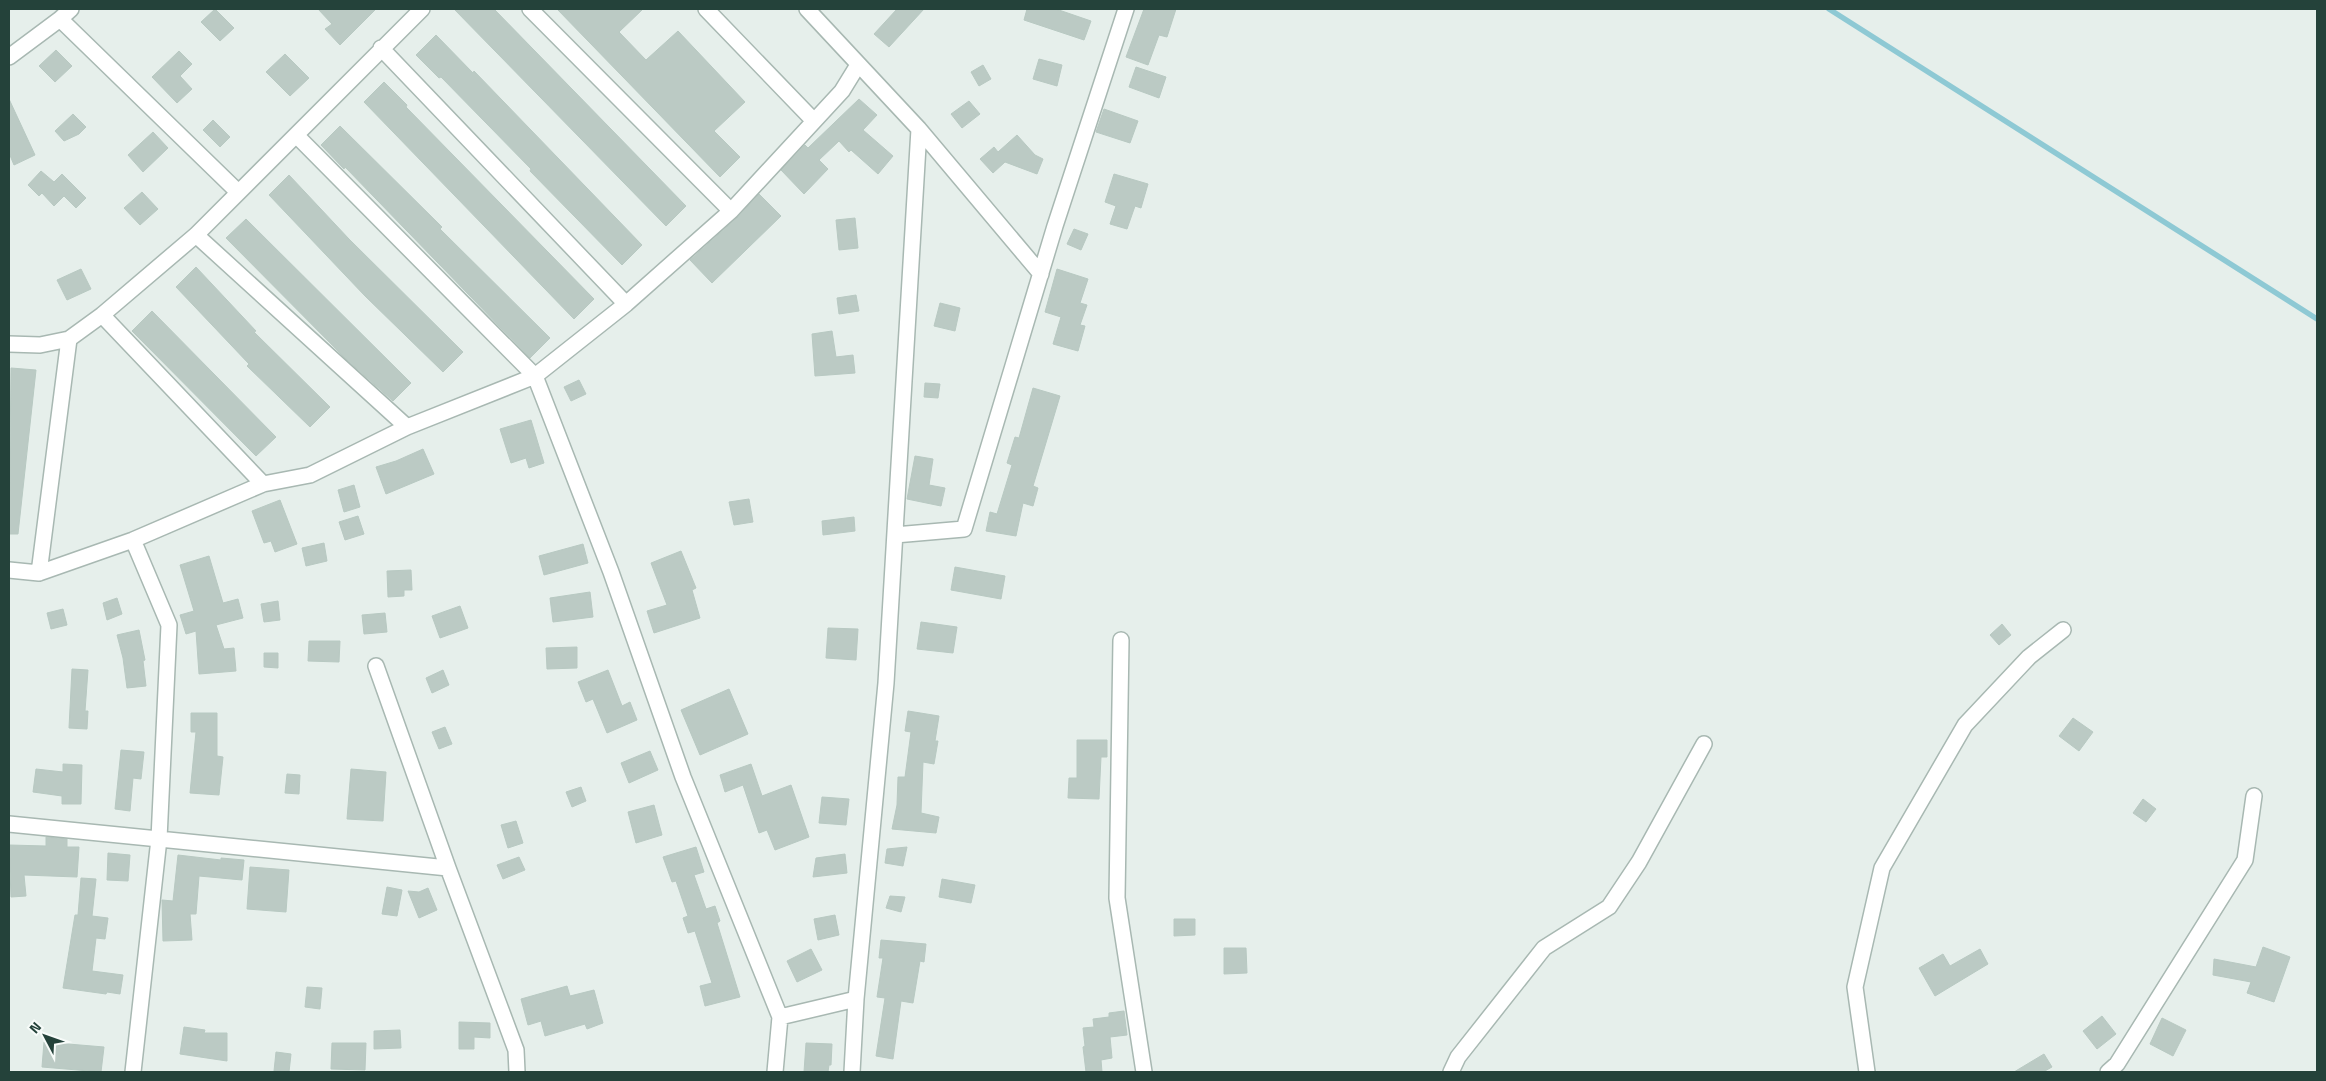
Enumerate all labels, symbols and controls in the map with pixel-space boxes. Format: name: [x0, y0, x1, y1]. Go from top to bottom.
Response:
north arrow: [20, 1011, 70, 1061]
text: N: [24, 1017, 46, 1038]

